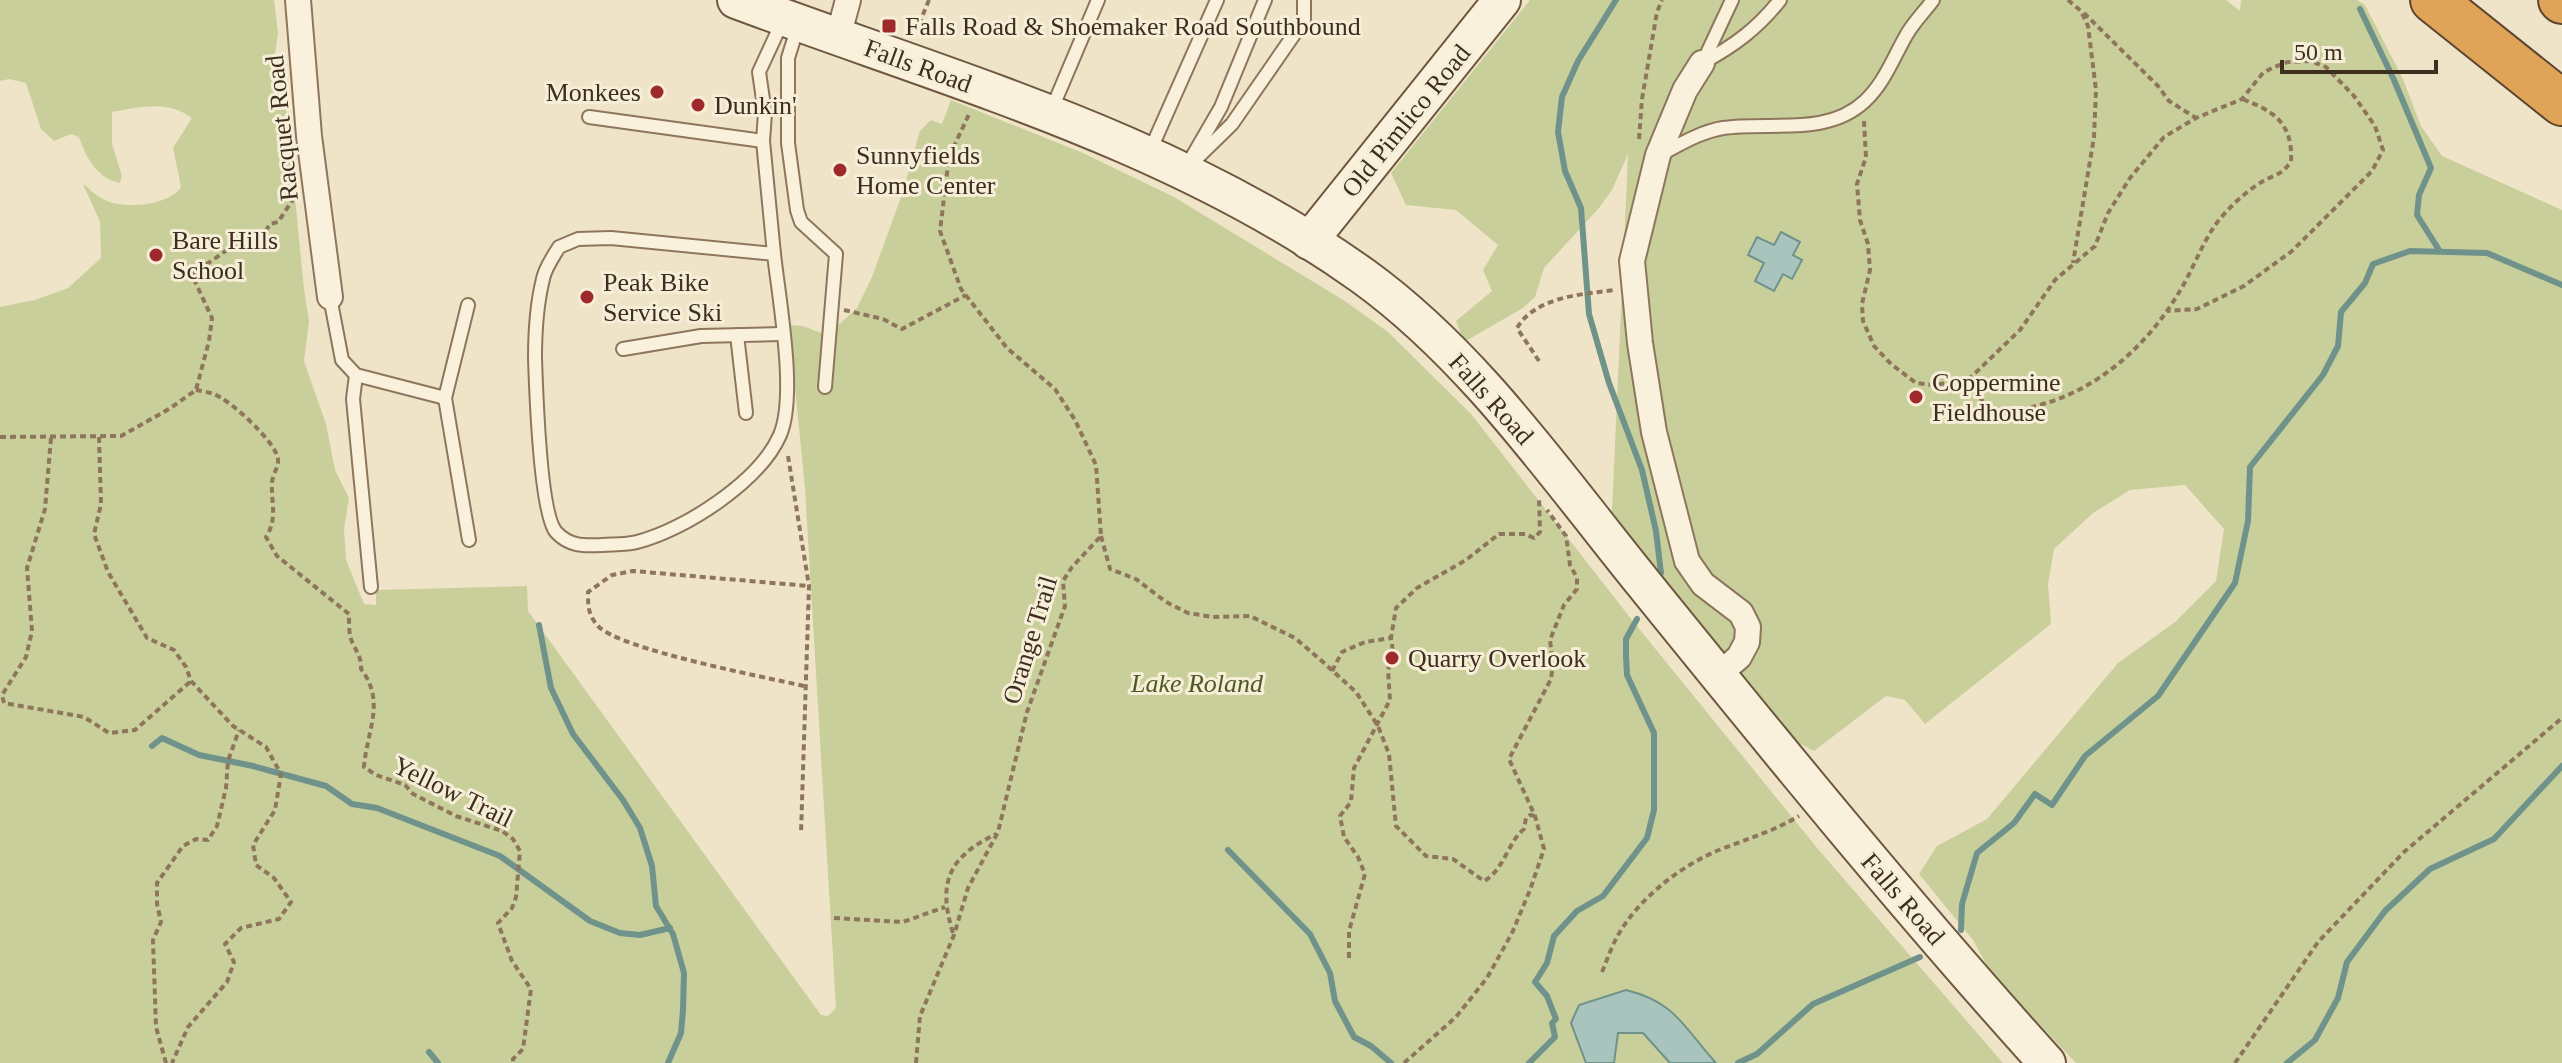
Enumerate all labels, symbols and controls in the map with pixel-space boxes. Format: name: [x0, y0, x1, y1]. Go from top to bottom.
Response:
place label: Falls Road & Shoemaker Road Southbound: [905, 12, 1361, 41]
marker: Falls Road & Shoemaker Road Southbound: [880, 17, 898, 35]
scale bar: [2282, 24, 2436, 74]
street label: Falls Road: [860, 33, 976, 99]
street label: Old Pimlico Road: [1336, 39, 1476, 203]
text: 50 m: [2294, 39, 2343, 65]
street label: Racquet Road: [260, 54, 304, 202]
place label: Monkees: [546, 78, 641, 107]
marker: Monkees: [648, 83, 666, 101]
place label: Dunkin': [714, 91, 797, 120]
marker: Dunkin': [689, 96, 707, 114]
place label: Sunnyfields Home Center: [856, 141, 996, 200]
marker: Sunnyfields Home Center: [831, 161, 849, 179]
place label: Bare Hills School: [172, 226, 278, 285]
marker: Bare Hills School: [147, 246, 165, 264]
place label: Peak Bike Service Ski: [603, 268, 722, 327]
marker: Peak Bike Service Ski: [578, 288, 596, 306]
street label: Falls Road: [1443, 348, 1539, 450]
place label: Coppermine Fieldhouse: [1932, 368, 2061, 427]
marker: Coppermine Fieldhouse: [1907, 388, 1925, 406]
street label: Orange Trail: [997, 573, 1063, 707]
place label: Quarry Overlook: [1408, 644, 1586, 673]
marker: Quarry Overlook: [1383, 649, 1401, 667]
park label: Lake Roland: [1130, 669, 1264, 698]
street label: Yellow Trail: [388, 751, 518, 833]
street label: Falls Road: [1855, 847, 1951, 951]

